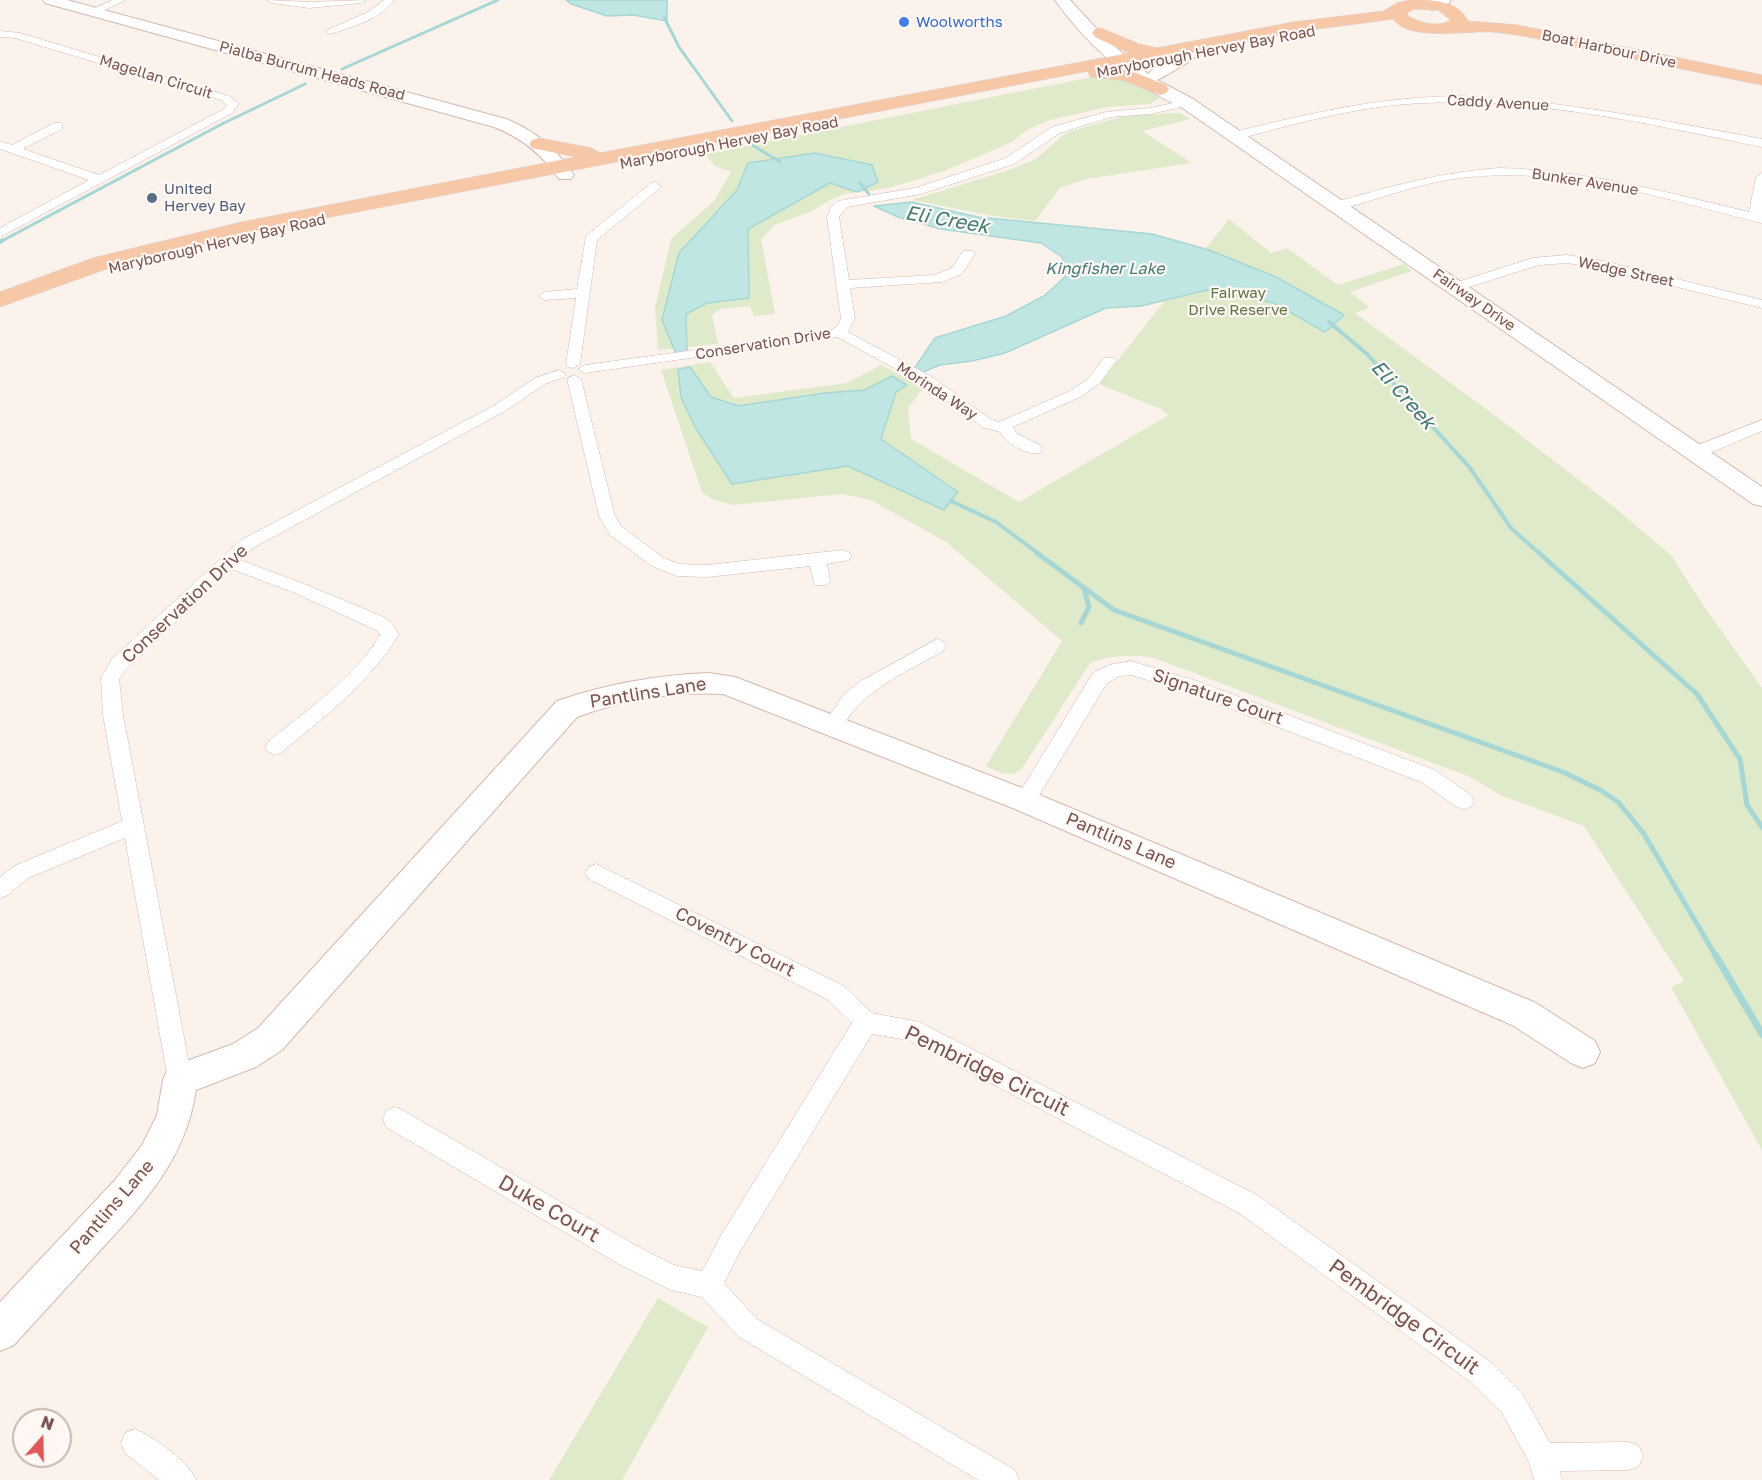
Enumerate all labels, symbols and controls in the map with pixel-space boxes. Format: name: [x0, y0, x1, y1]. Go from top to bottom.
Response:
place label: Woolworths: [916, 13, 1003, 31]
marker: Woolworths: [897, 15, 911, 29]
street label: Maryborough Hervey Bay Road: [1095, 22, 1317, 82]
street label: Boat Harbour Drive: [1540, 26, 1678, 72]
street label: Pialba Burrum Heads Road: [217, 37, 407, 105]
street label: Magellan Circuit: [97, 51, 215, 103]
street label: Caddy Avenue: [1446, 91, 1550, 115]
street label: Maryborough Hervey Bay Road: [618, 113, 840, 173]
street label: Bunker Avenue: [1530, 165, 1640, 199]
place label: United Hervey Bay: [164, 180, 246, 215]
marker: United Hervey Bay: [145, 191, 159, 205]
water label: Eli Creek: [903, 201, 991, 239]
street label: Maryborough Hervey Bay Road: [107, 210, 327, 278]
street label: Wedge Street: [1576, 253, 1676, 291]
water label: Kingfisher Lake: [1045, 259, 1165, 279]
street label: Fairway Drive: [1429, 265, 1519, 335]
park label: Fairway Drive Reserve: [1188, 284, 1288, 319]
street label: Conservation Drive: [694, 324, 832, 364]
water label: Eli Creek: [1366, 356, 1440, 434]
street label: Morinda Way: [893, 358, 981, 424]
street label: Conservation Drive: [118, 540, 252, 668]
street label: Signature Court: [1150, 665, 1286, 729]
street label: Pantlins Lane: [588, 673, 708, 713]
street label: Pantlins Lane: [1063, 808, 1179, 874]
street label: Coventry Court: [671, 903, 799, 981]
street label: Pembridge Circuit: [900, 1020, 1074, 1122]
street label: Pantlins Lane: [65, 1156, 159, 1258]
street label: Duke Court: [494, 1170, 604, 1248]
street label: Pembridge Circuit: [1324, 1254, 1484, 1380]
north arrow: [12, 1408, 72, 1468]
text: N: [38, 1411, 57, 1434]

